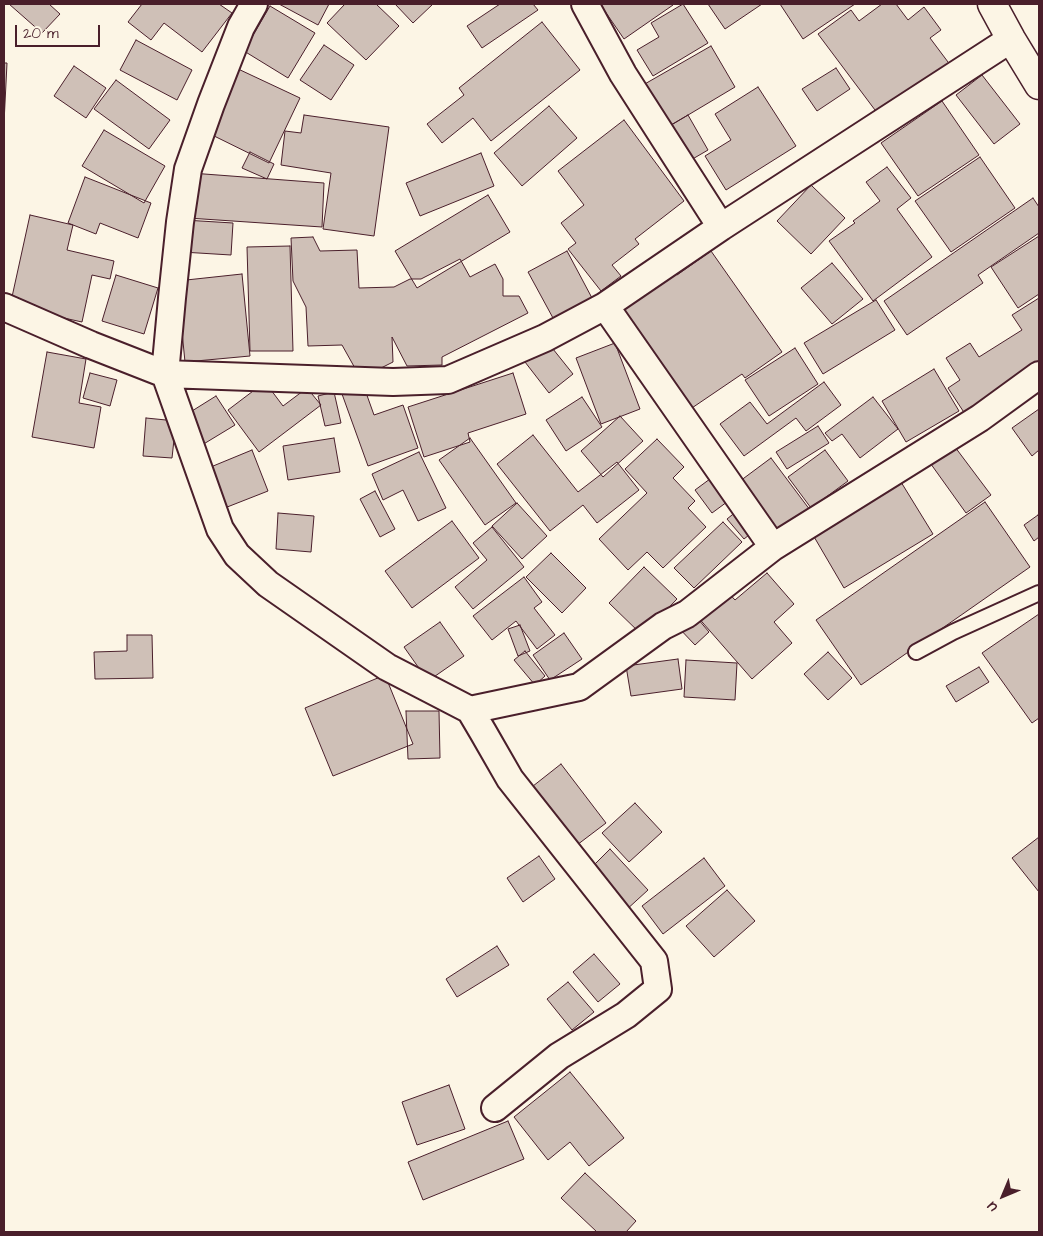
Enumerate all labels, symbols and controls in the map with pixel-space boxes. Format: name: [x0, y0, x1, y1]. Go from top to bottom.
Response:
scale bar: [18, 15, 102, 47]
text: 20 m: [23, 23, 59, 44]
north arrow: [978, 1171, 1028, 1221]
text: U: [983, 1197, 1002, 1216]

